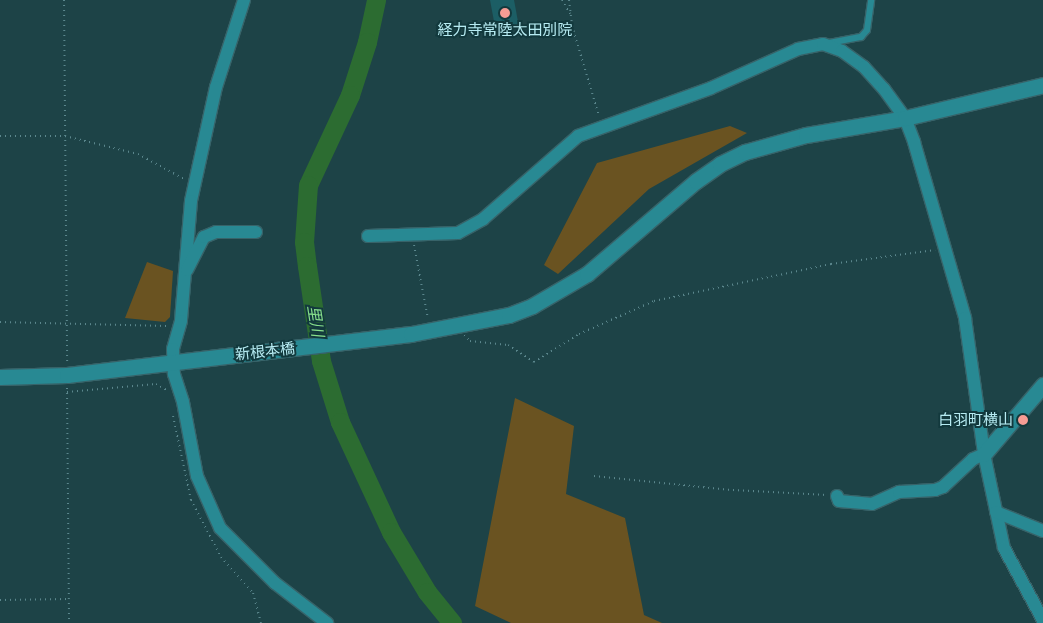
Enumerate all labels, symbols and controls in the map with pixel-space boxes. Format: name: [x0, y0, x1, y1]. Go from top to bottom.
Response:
marker: 経力寺常陸太田別院: [499, 7, 511, 19]
place label: 経力寺常陸太田別院: [438, 21, 572, 39]
water label: 里川: [303, 304, 327, 338]
street label: 新根本橋: [234, 339, 296, 363]
place label: 白羽町横山: [938, 411, 1013, 429]
marker: 白羽町横山: [1017, 414, 1029, 426]

